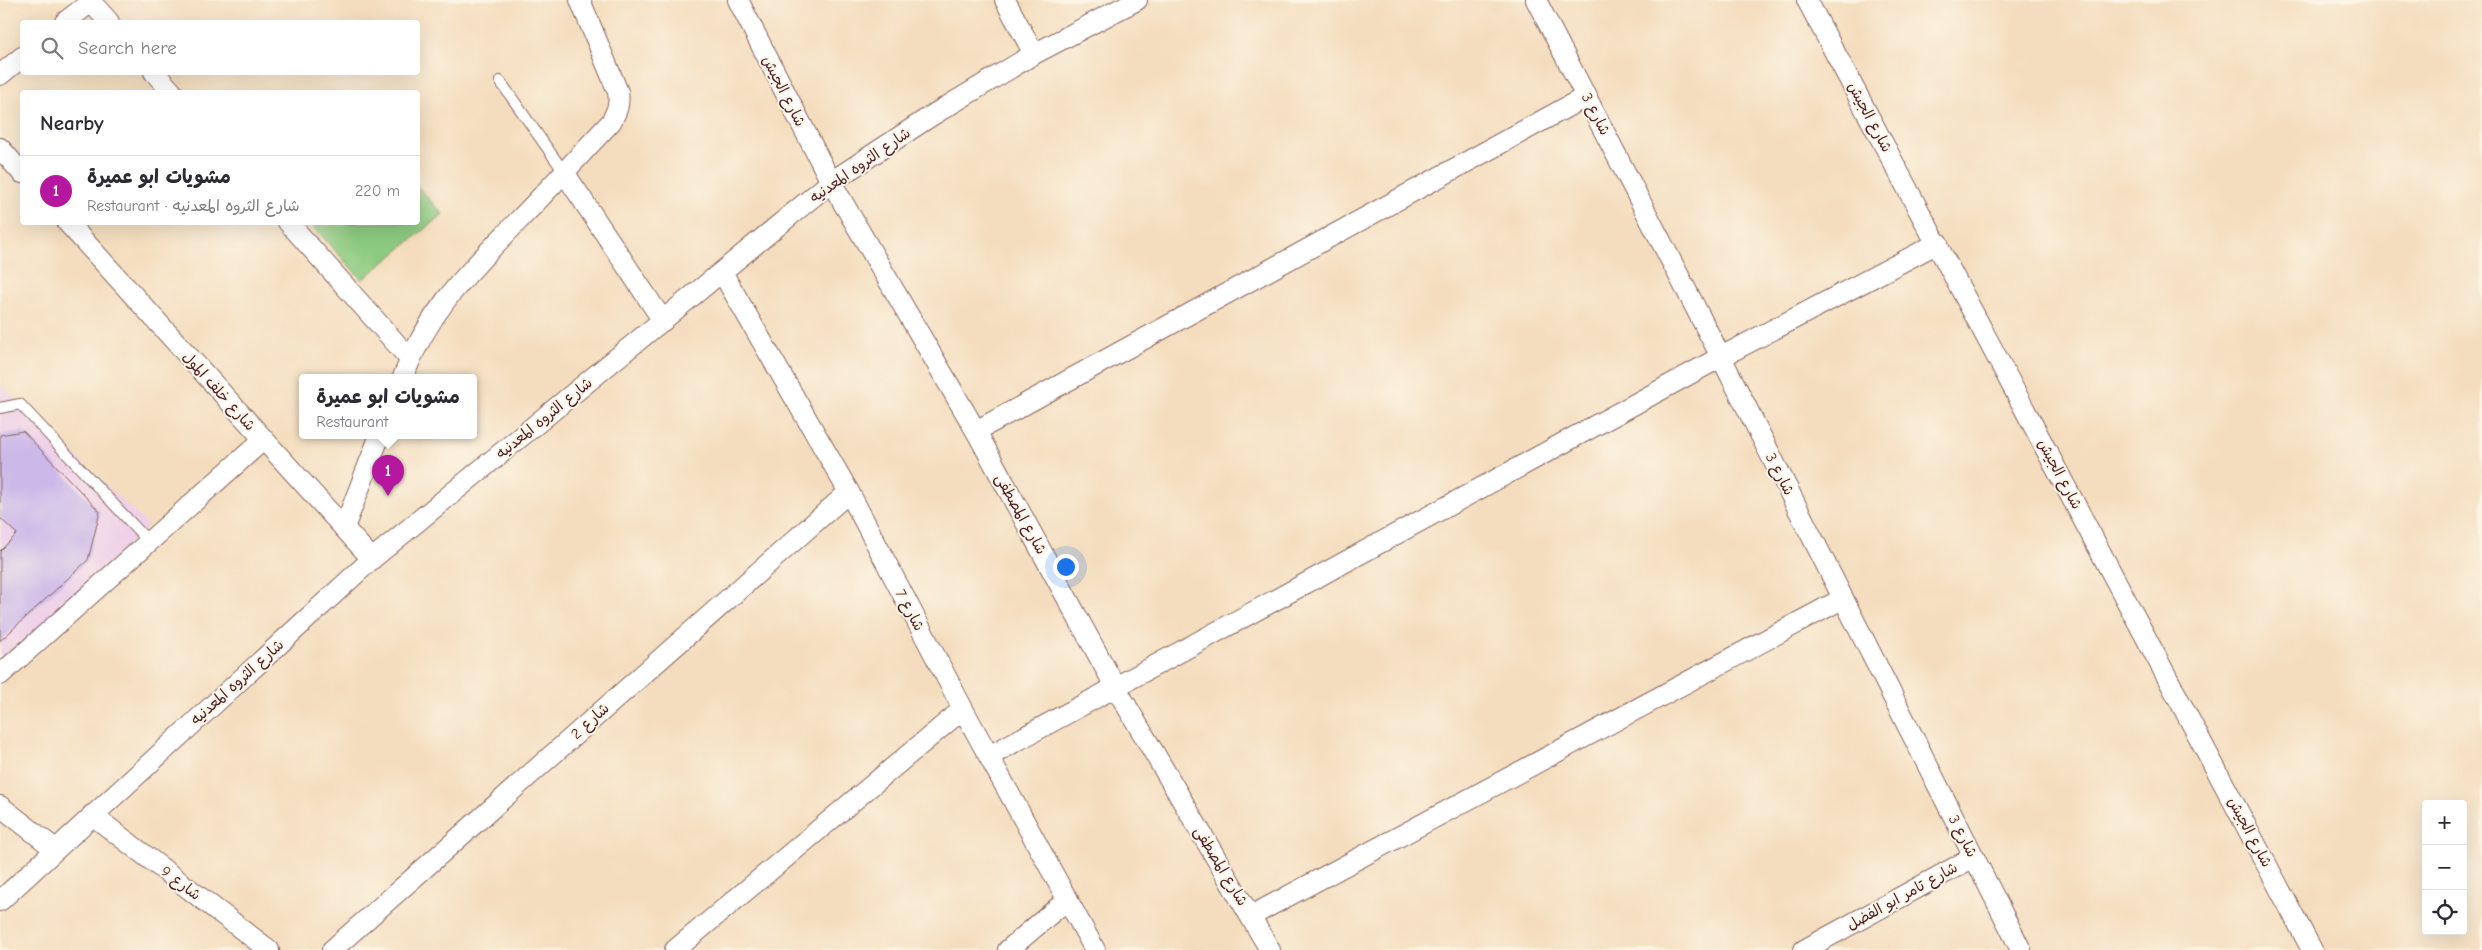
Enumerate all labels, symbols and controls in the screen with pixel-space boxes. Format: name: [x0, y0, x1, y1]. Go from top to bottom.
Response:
search box: [20, 20, 420, 75]
icon: search: [38, 34, 66, 62]
text: Search here: [78, 37, 177, 59]
street label: شارع الجيش: [758, 53, 809, 130]
street label: شارع الجيش: [1843, 79, 1896, 156]
street label: شارع 3: [1577, 90, 1614, 139]
text: Nearby: [40, 111, 104, 135]
street label: شارع الثروه المعدنيه: [806, 124, 914, 207]
text: مشويات ابو عميرة: [87, 166, 231, 188]
text: 1: [53, 182, 59, 200]
text: 220 m: [355, 182, 400, 200]
text: Restaurant · شارع الثروه المعدنيه: [87, 197, 300, 215]
street label: شارع خلف المول: [178, 348, 259, 435]
popup: [299, 374, 477, 439]
street label: شارع الثروه المعدنيه: [492, 374, 597, 463]
text: مشويات ابو عميرة: [316, 386, 460, 408]
text: Restaurant: [316, 413, 388, 431]
street label: شارع الجيش: [2033, 436, 2086, 513]
street label: شارع 3: [1761, 450, 1798, 499]
pin: 1: [372, 455, 404, 496]
street label: شارع المصطفى: [991, 471, 1051, 558]
your location: [1053, 554, 1079, 580]
street label: شارع 7: [891, 586, 928, 634]
street label: شارع الثروه المعدنيه: [187, 636, 288, 729]
street label: شارع 2: [567, 699, 614, 744]
street label: شارع الجيش: [2223, 794, 2276, 871]
map controls: [2422, 800, 2467, 935]
button: +: [2422, 800, 2467, 845]
street label: شارع 3: [1944, 812, 1981, 861]
street label: شارع المصطفى: [1189, 823, 1252, 909]
button: −: [2422, 845, 2467, 890]
street label: شارع تامر ابو الفضل: [1843, 858, 1961, 935]
street label: شارع 9: [157, 862, 205, 905]
button: locate: [2422, 890, 2467, 935]

